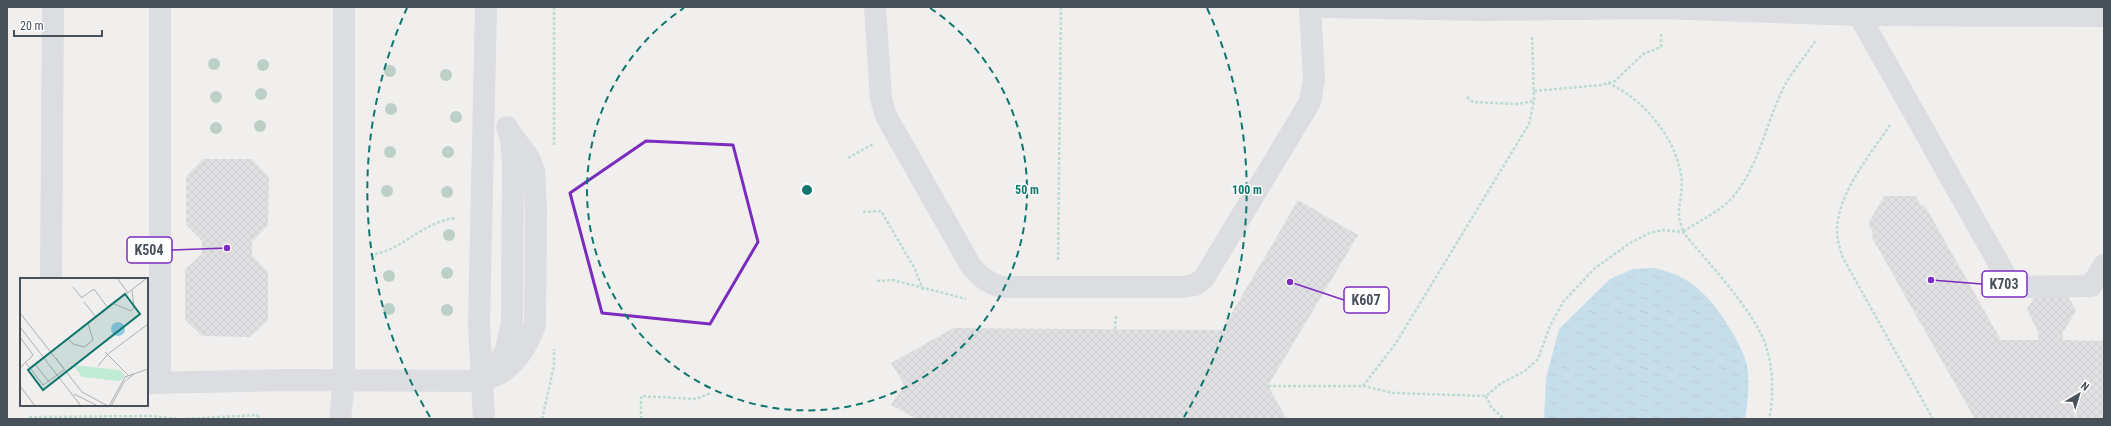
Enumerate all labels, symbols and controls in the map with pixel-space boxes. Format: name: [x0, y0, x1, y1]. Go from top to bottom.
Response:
scale bar: [14, 12, 102, 38]
text: 20 m: [20, 19, 44, 33]
centre of rings: [800, 183, 814, 197]
text: 50 m: [1015, 183, 1039, 197]
text: 100 m: [1232, 183, 1262, 197]
callout: K504: [127, 237, 172, 263]
text: K504: [135, 242, 163, 258]
callout: K703: [1982, 271, 2027, 297]
text: K703: [1990, 276, 2018, 292]
inset map: [20, 278, 148, 406]
callout: K607: [1344, 287, 1389, 313]
text: K607: [1352, 292, 1380, 308]
north arrow: [2059, 374, 2099, 414]
text: N: [2078, 379, 2092, 394]

